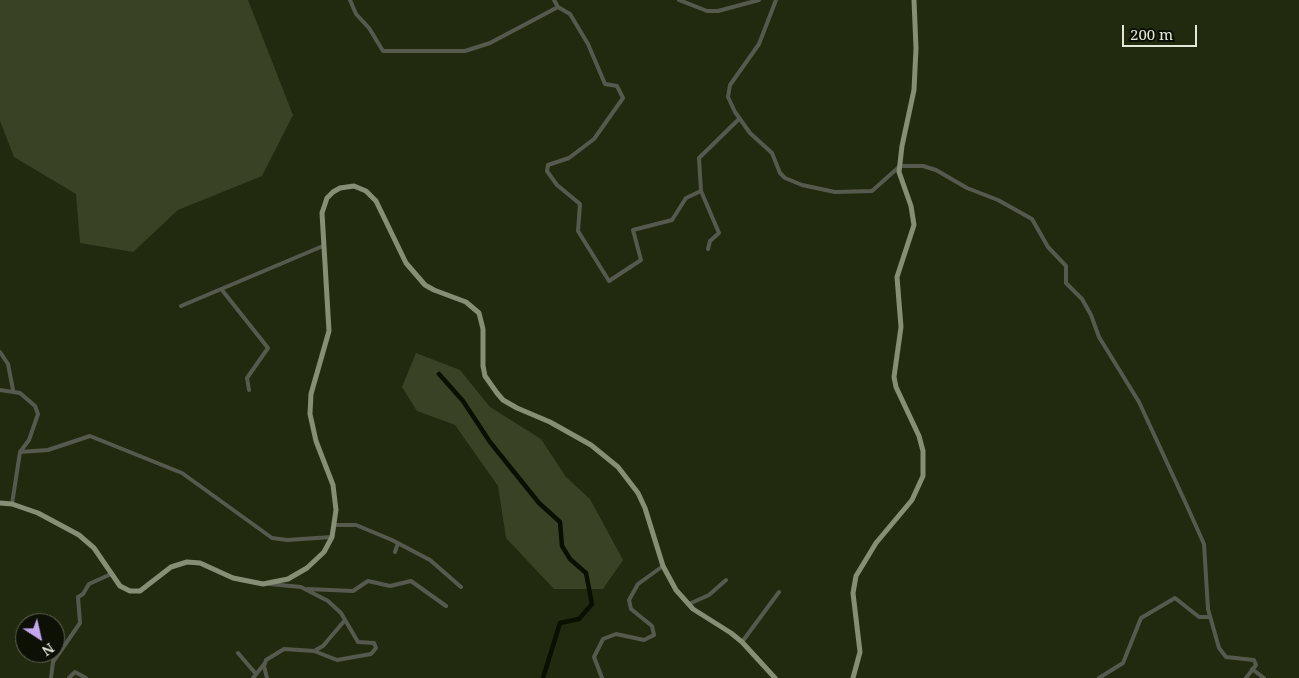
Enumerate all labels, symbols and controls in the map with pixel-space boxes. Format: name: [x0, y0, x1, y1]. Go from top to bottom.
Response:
scale bar: [1124, 15, 1199, 47]
text: 200 m: [1130, 24, 1173, 44]
north arrow: [15, 613, 65, 663]
text: N: [38, 639, 58, 661]

